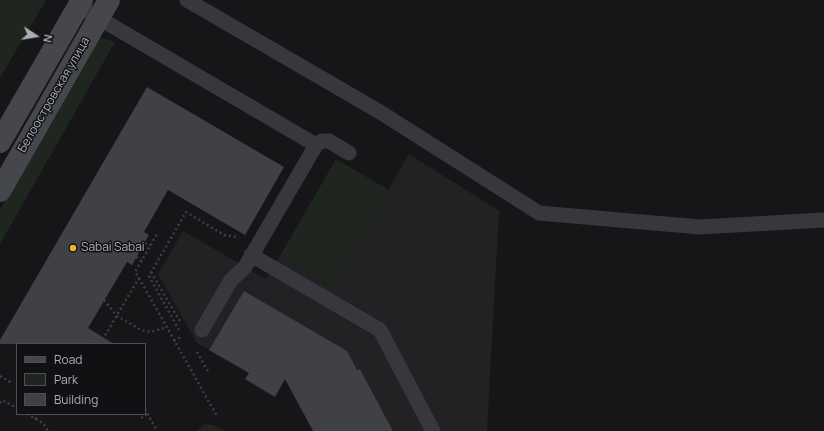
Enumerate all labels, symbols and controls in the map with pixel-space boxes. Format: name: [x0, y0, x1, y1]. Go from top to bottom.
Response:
north arrow: [16, 16, 56, 56]
text: N: [40, 33, 56, 44]
street label: Белоостровская улица: [15, 35, 93, 155]
place label: Sabai Sabai: [81, 241, 145, 255]
marker: Sabai Sabai: [68, 243, 78, 253]
legend: [16, 343, 146, 415]
text: Road: [54, 351, 82, 368]
text: Park: [54, 371, 78, 388]
text: Building: [54, 391, 98, 408]

